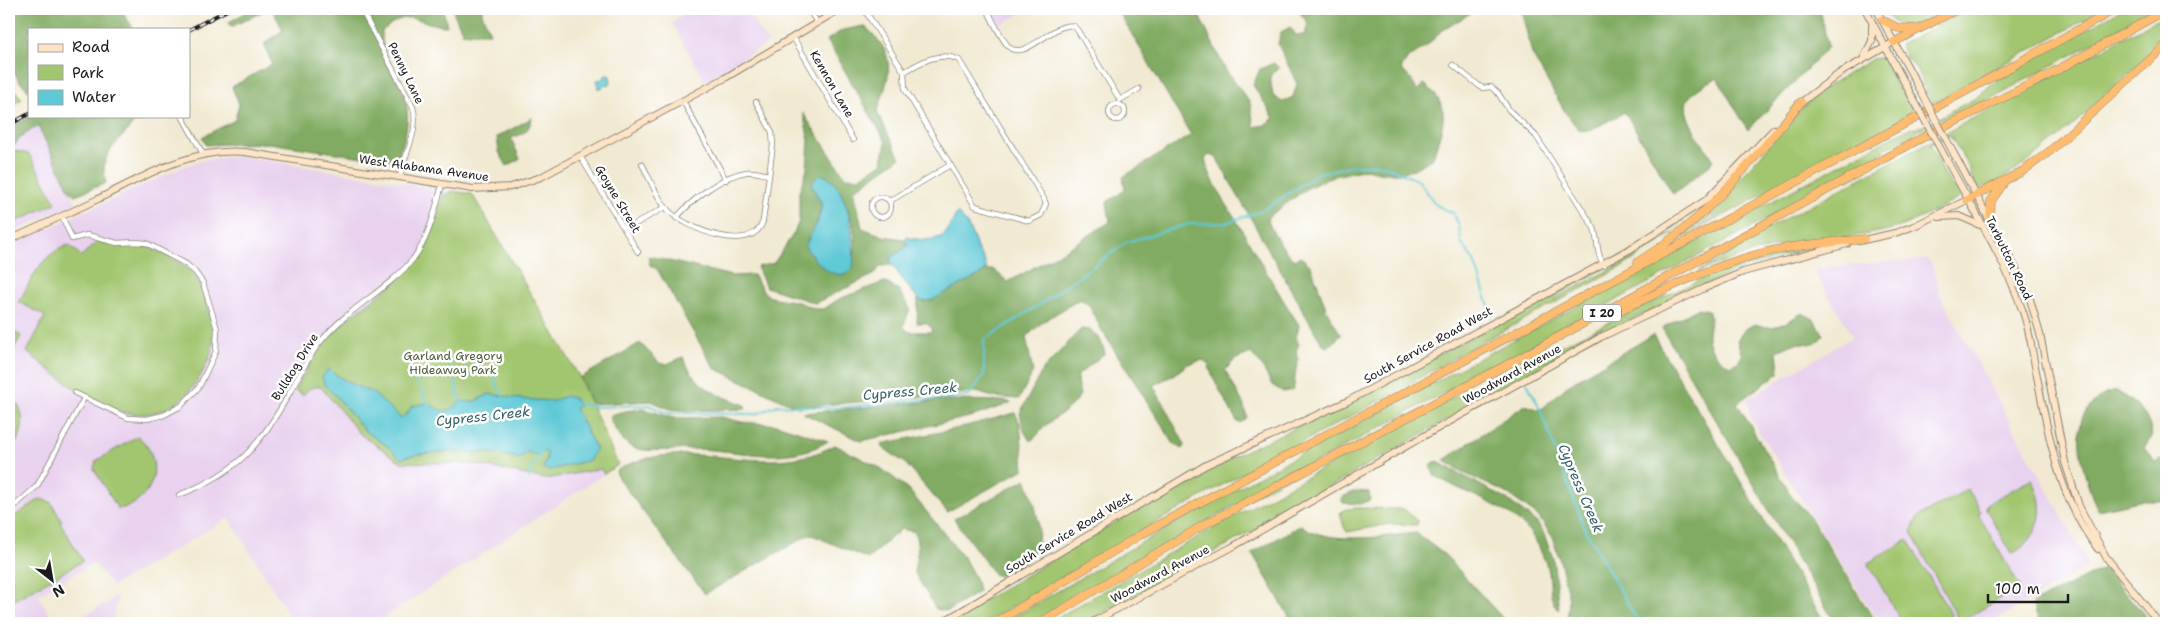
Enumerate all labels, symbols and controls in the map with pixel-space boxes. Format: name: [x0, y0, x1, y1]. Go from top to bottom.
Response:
legend: [28, 28, 190, 118]
text: Road: [72, 37, 110, 57]
street label: Penny Lane: [384, 40, 428, 107]
street label: Kennon Lane: [806, 47, 858, 121]
text: Park: [72, 63, 104, 83]
text: Water: [72, 87, 116, 107]
street label: West Alabama Avenue: [358, 151, 490, 185]
street label: Goyne Street: [591, 162, 645, 236]
street label: Tarbutton Road: [1982, 214, 2036, 303]
street label: South Service Road West: [1361, 303, 1495, 387]
road number: I 20: [1583, 304, 1621, 322]
street label: Bulldog Drive: [268, 330, 322, 404]
street label: Woodward Avenue: [1460, 340, 1564, 408]
park label: Garland Gregory Hideaway Park: [403, 348, 503, 378]
water label: Cypress Creek: [862, 378, 958, 404]
water label: Cypress Creek: [435, 402, 531, 430]
water label: Cypress Creek: [1554, 441, 1608, 535]
street label: South Service Road West: [1003, 489, 1135, 577]
street label: Woodward Avenue: [1108, 541, 1212, 607]
north arrow: [28, 554, 78, 604]
scale bar: [1988, 572, 2068, 604]
text: 100 m: [1995, 579, 2040, 599]
text: N: [49, 581, 68, 602]

